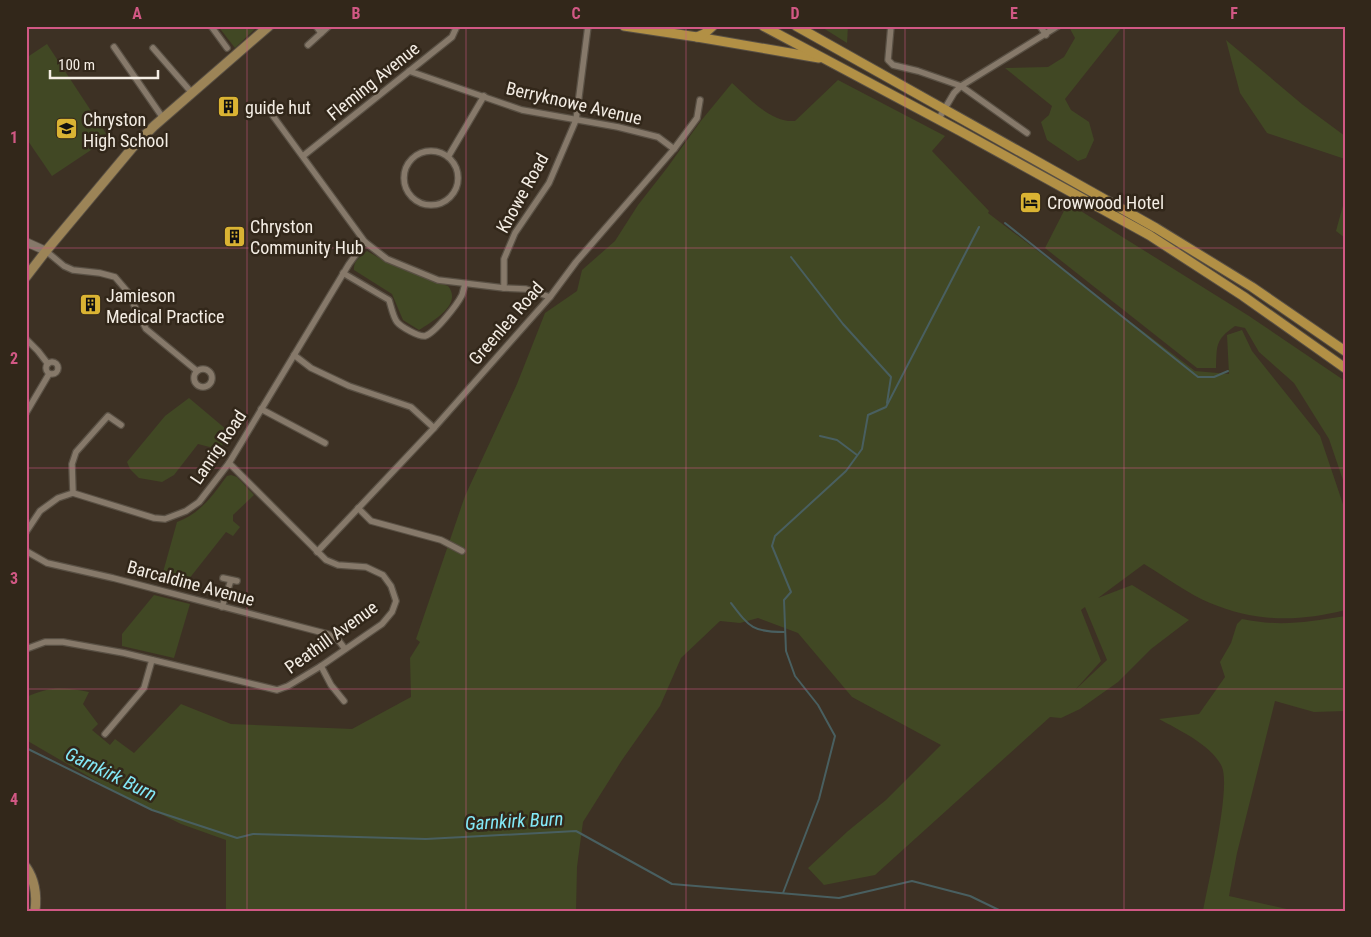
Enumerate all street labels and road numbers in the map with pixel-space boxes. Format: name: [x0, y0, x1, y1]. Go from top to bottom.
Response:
street label: Fleming Avenue: [323, 37, 423, 125]
street label: Berryknowe Avenue: [504, 77, 644, 129]
street label: Knowe Road: [492, 150, 552, 236]
street label: Greenlea Road: [464, 277, 548, 369]
street label: Lanrig Road: [186, 406, 250, 488]
street label: Barcaldine Avenue: [125, 556, 257, 610]
street label: Peathill Avenue: [281, 596, 381, 678]

